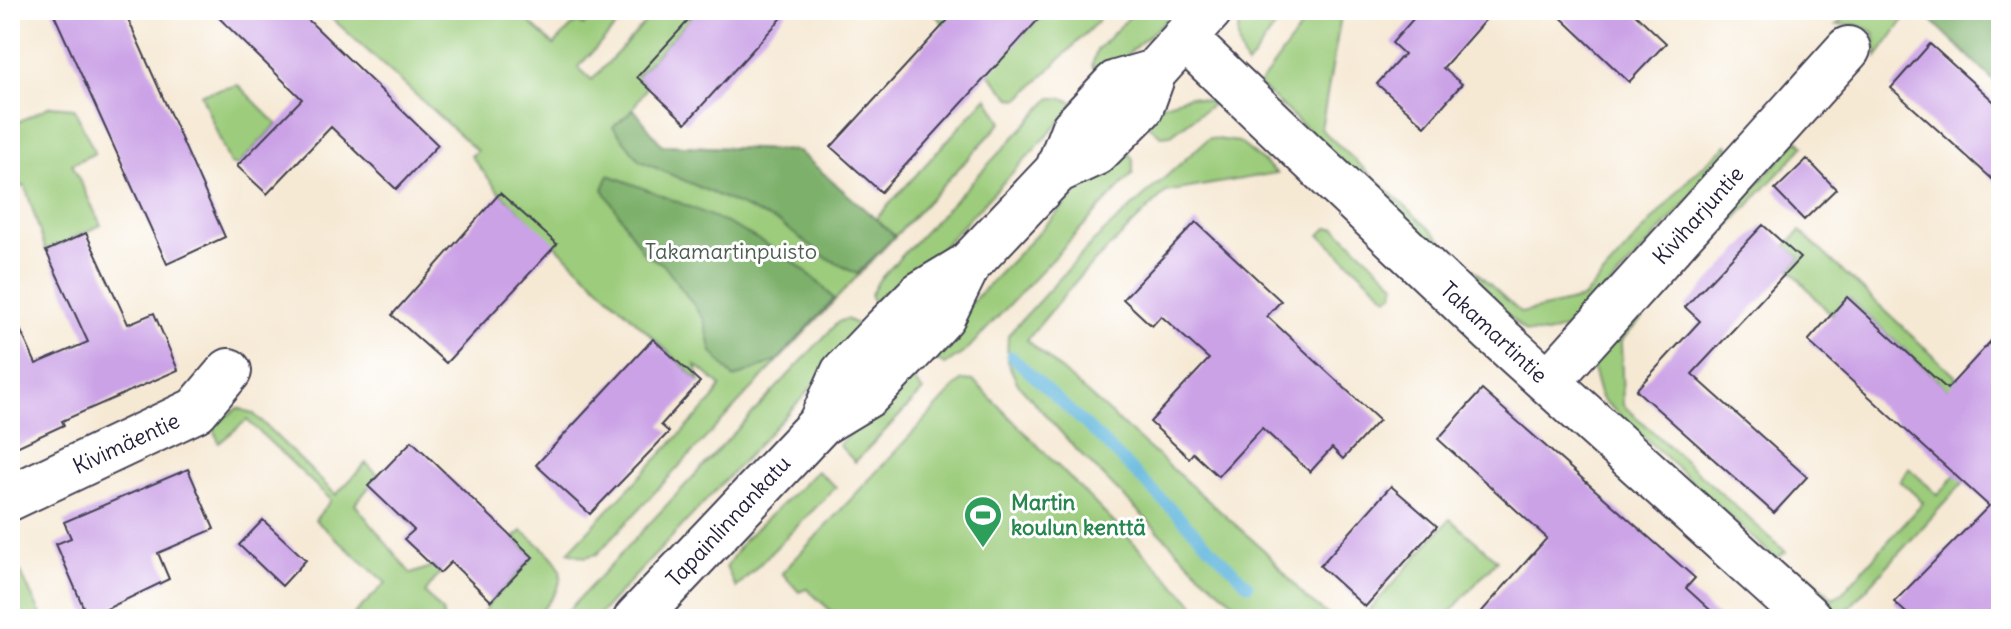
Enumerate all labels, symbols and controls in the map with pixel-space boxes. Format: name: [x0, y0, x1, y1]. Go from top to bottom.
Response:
street label: Kiviharjuntie: [1646, 160, 1750, 270]
park label: Takamartinpuisto: [645, 237, 817, 265]
street label: Takamartintie: [1435, 275, 1553, 389]
street label: Kivimäentie: [68, 406, 184, 480]
street label: Tapainlinnankatu: [660, 449, 796, 593]
place label: Martin koulun kenttä: [1011, 488, 1146, 541]
sports icon: Martin koulun kenttä: [962, 494, 1004, 549]

